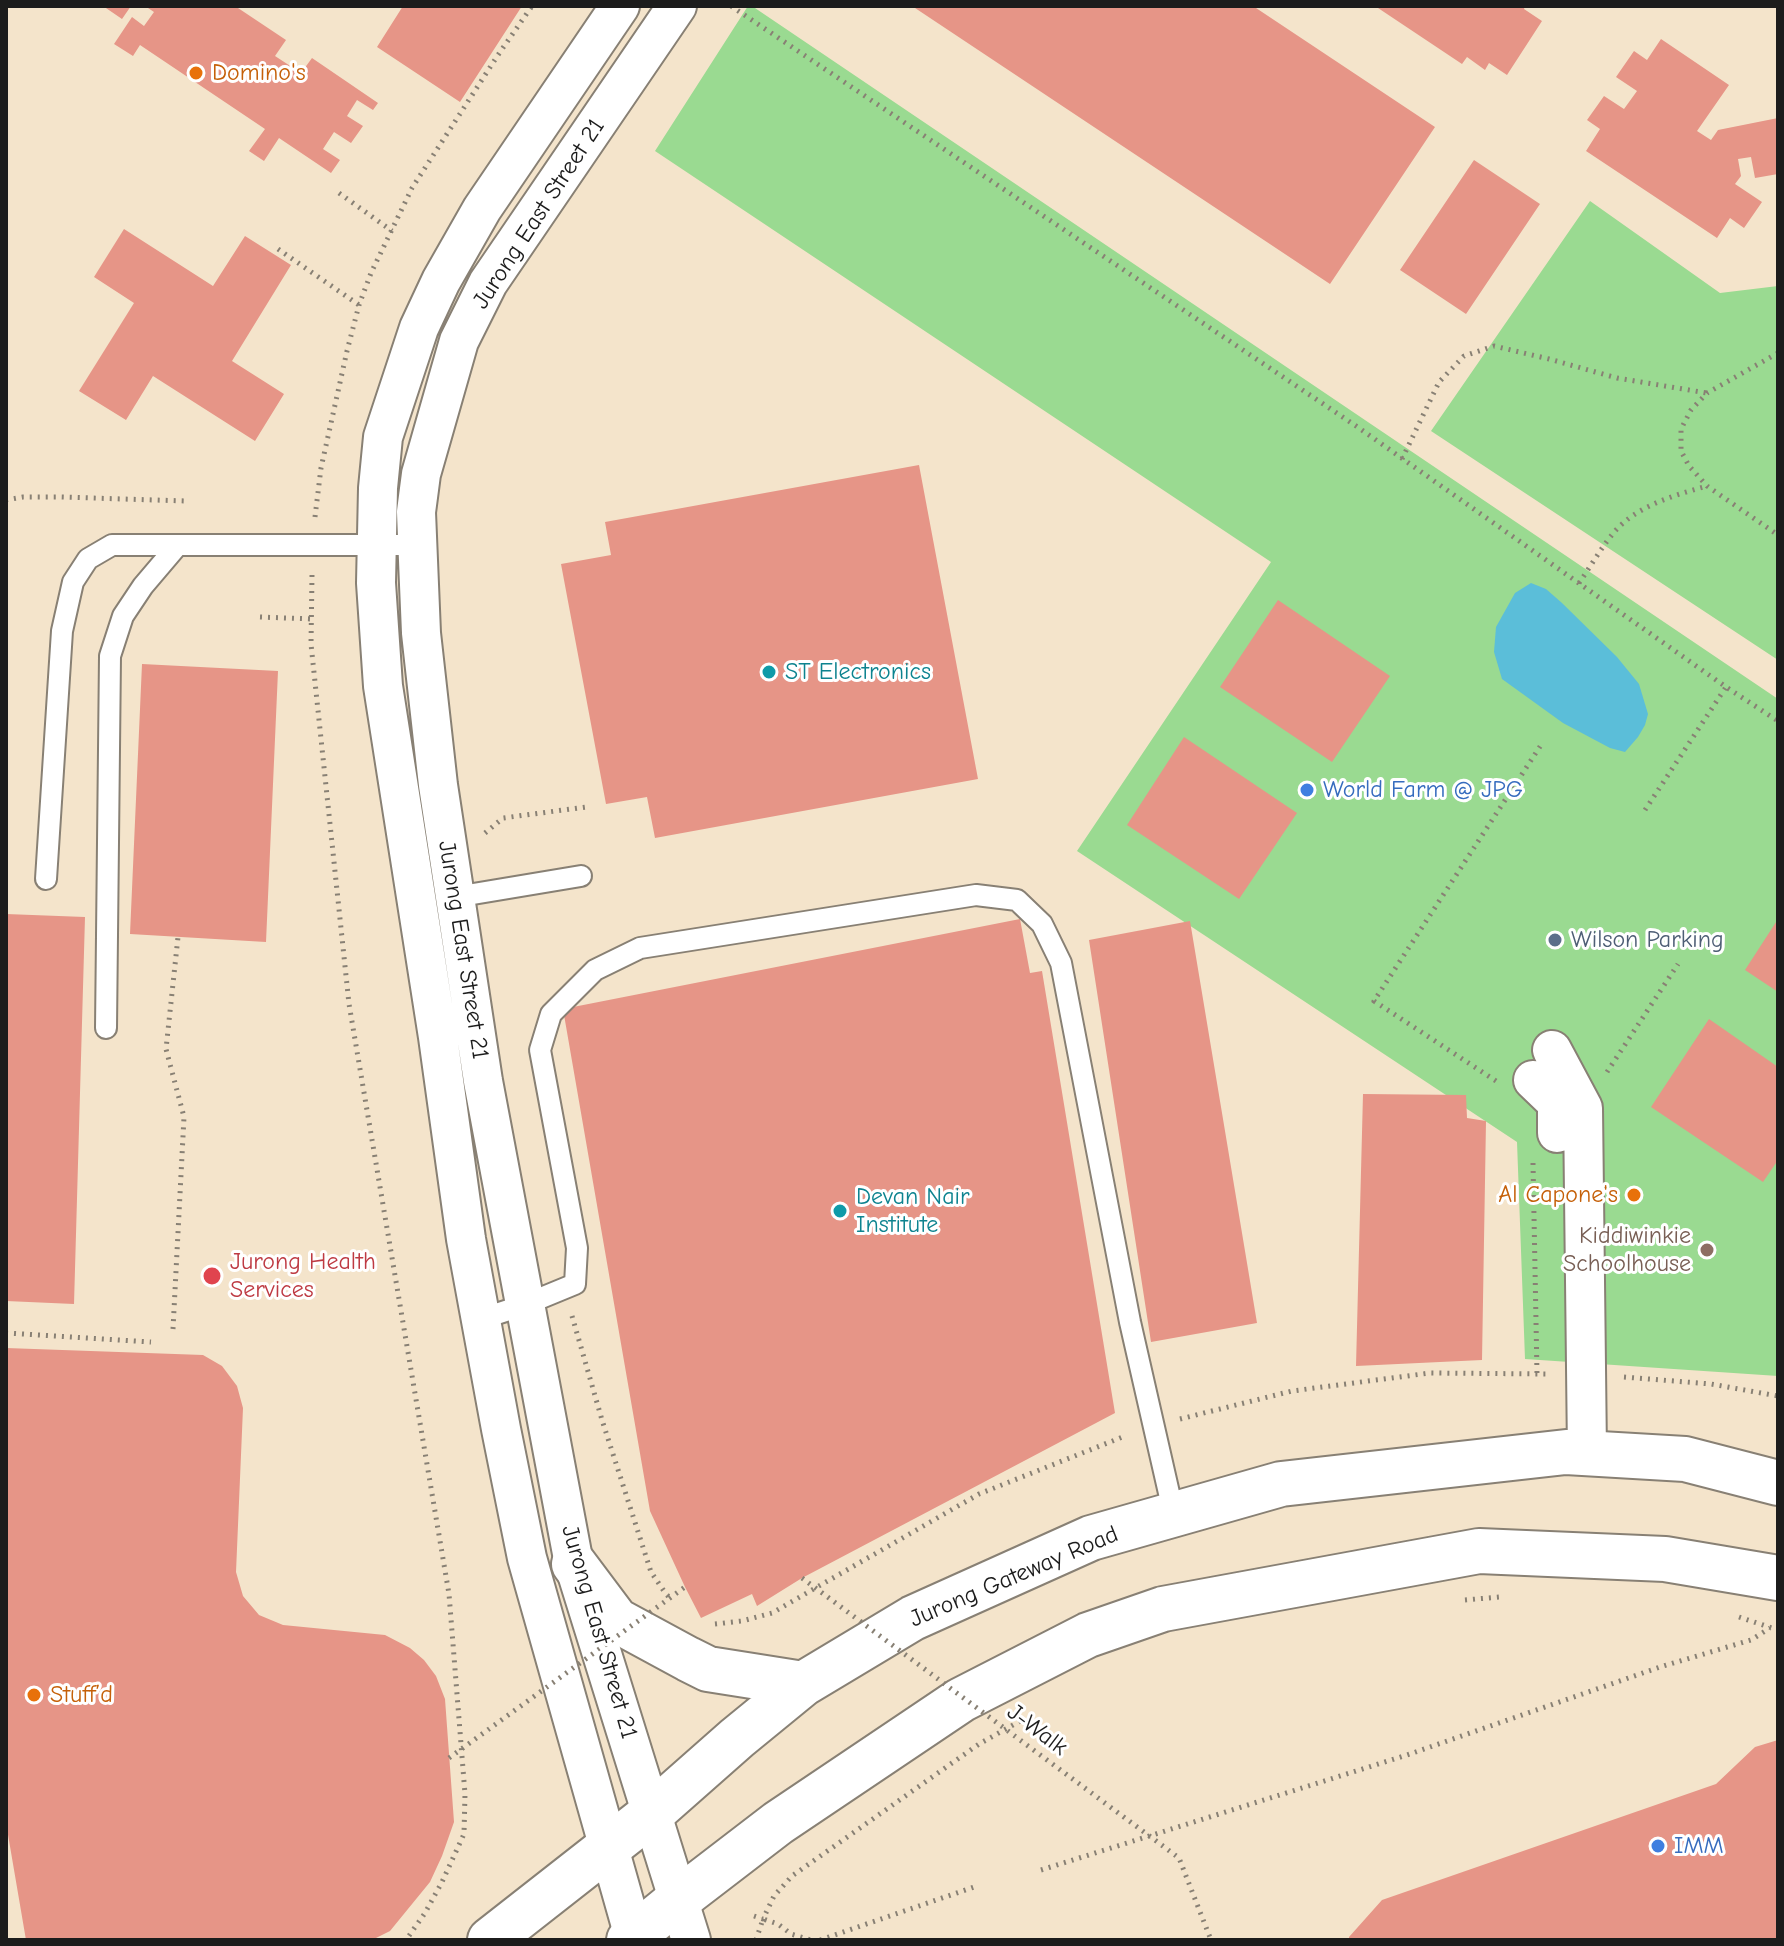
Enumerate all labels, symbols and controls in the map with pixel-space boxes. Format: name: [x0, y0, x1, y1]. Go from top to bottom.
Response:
place label: Domino's: [212, 59, 306, 87]
marker: Domino's: [187, 64, 205, 82]
street label: Jurong East Street 21: [467, 114, 611, 314]
place label: ST Electronics: [785, 658, 931, 686]
marker: ST Electronics: [760, 663, 778, 681]
place label: World Farm @ JPG: [1323, 776, 1523, 804]
marker: World Farm @ JPG: [1298, 781, 1316, 799]
street label: Jurong East Street 21: [431, 839, 495, 1061]
place label: Wilson Parking: [1571, 926, 1724, 954]
marker: Wilson Parking: [1546, 931, 1564, 949]
place label: Al Capone's: [1498, 1181, 1618, 1209]
place label: Devan Nair Institute: [856, 1183, 969, 1239]
marker: Al Capone's: [1625, 1186, 1643, 1204]
marker: Devan Nair Institute: [831, 1202, 849, 1220]
place label: Kiddiwinkie Schoolhouse: [1563, 1222, 1691, 1278]
marker: Kiddiwinkie Schoolhouse: [1698, 1241, 1716, 1259]
place label: Jurong Health Services: [230, 1248, 376, 1304]
marker: Jurong Health Services: [201, 1265, 223, 1287]
street label: Jurong Gateway Road: [905, 1520, 1123, 1634]
street label: Jurong East Street 21: [555, 1522, 643, 1742]
place label: Stuff’d: [50, 1681, 113, 1709]
marker: Stuff’d: [25, 1686, 43, 1704]
street label: J-Walk: [1001, 1698, 1073, 1762]
place label: IMM: [1674, 1832, 1724, 1860]
marker: IMM: [1649, 1837, 1667, 1855]

